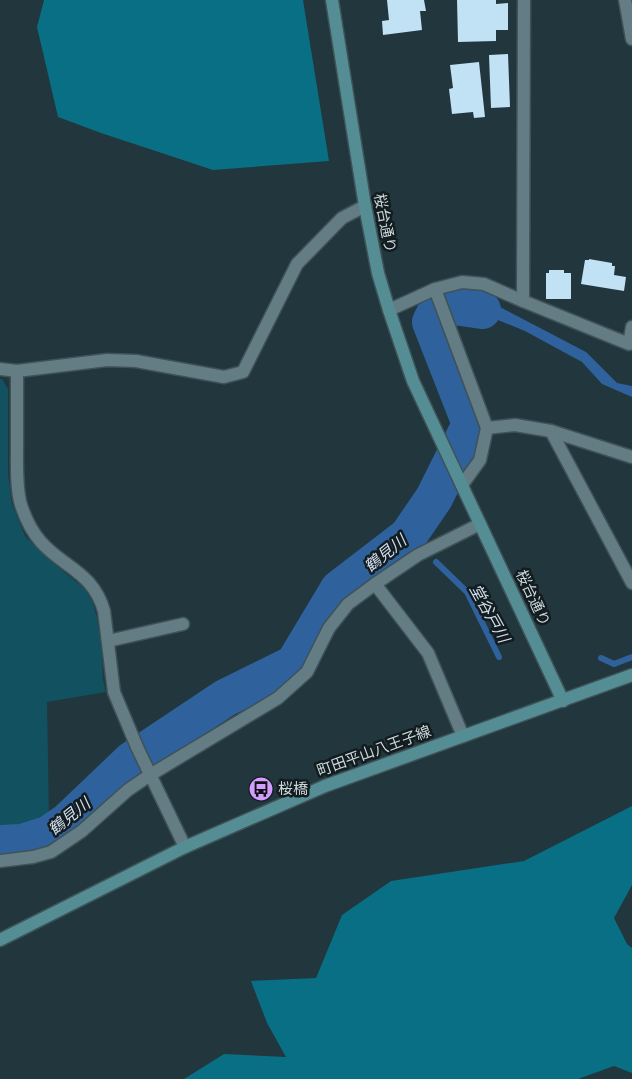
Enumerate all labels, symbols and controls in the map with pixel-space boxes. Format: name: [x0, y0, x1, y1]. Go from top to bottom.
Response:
street label: 桜台通り: [370, 192, 401, 254]
water label: 鶴見川: [361, 530, 411, 576]
street label: 桜台通り: [512, 567, 555, 629]
water label: 堂谷戸川: [466, 581, 514, 648]
street label: 町田平山八王子線: [314, 721, 433, 780]
bus stop icon: 桜橋: [248, 776, 274, 802]
place label: 桜橋: [278, 779, 308, 798]
water label: 鶴見川: [45, 793, 95, 839]

